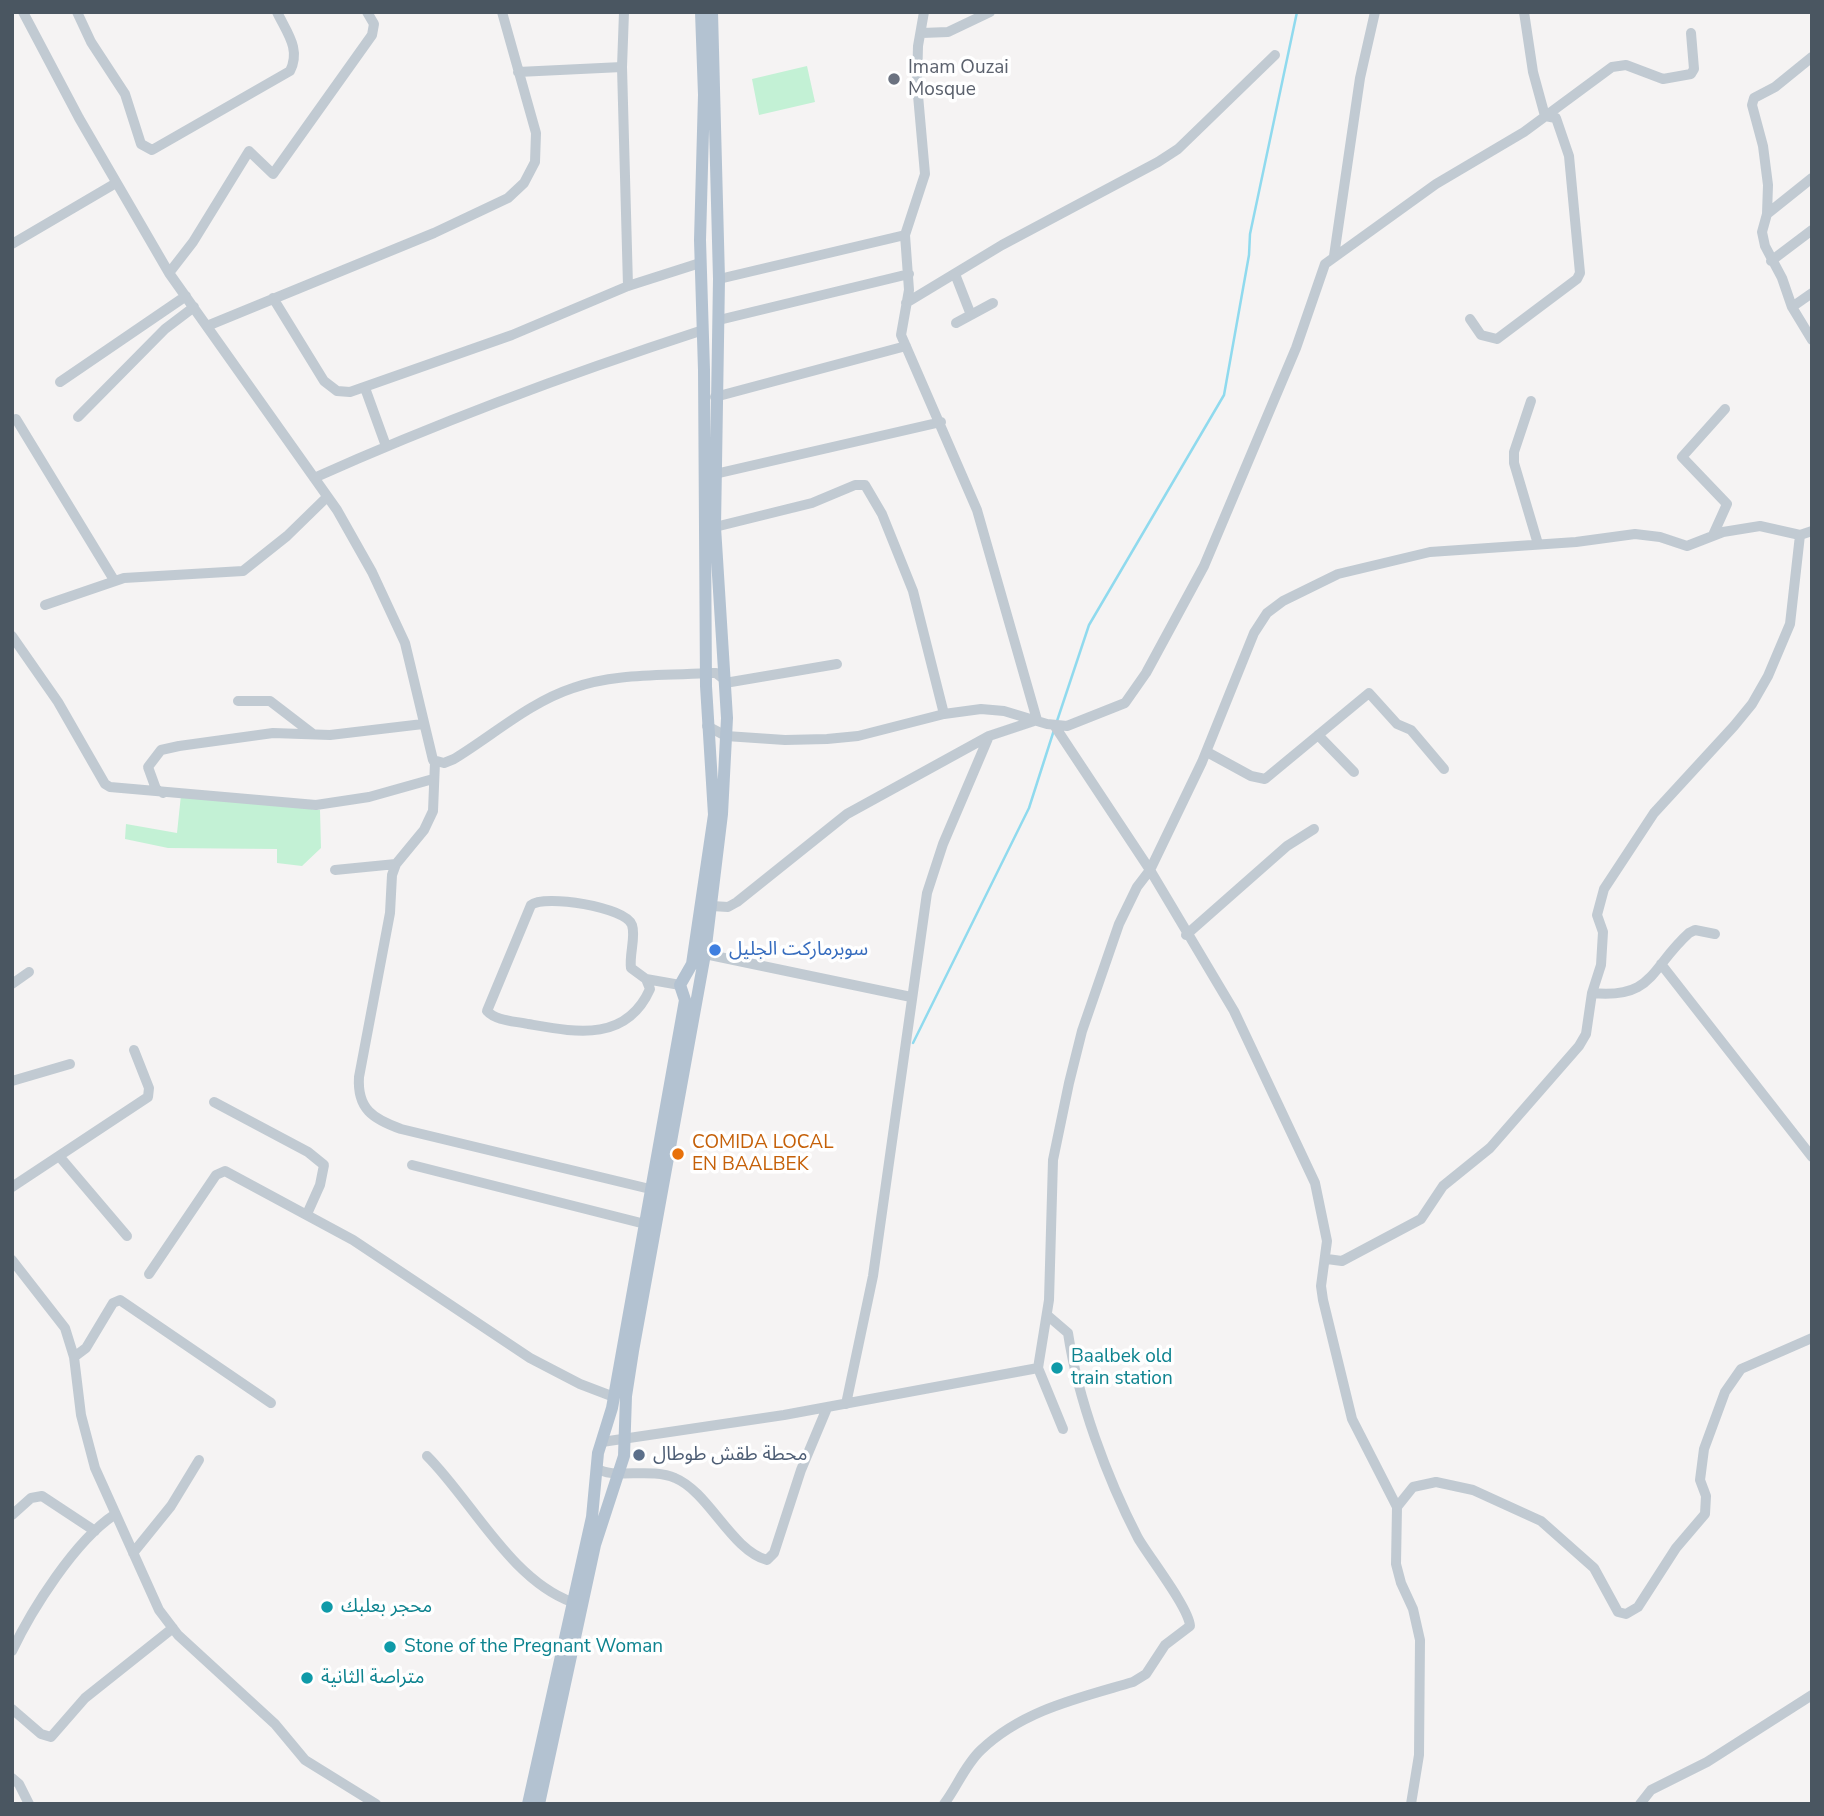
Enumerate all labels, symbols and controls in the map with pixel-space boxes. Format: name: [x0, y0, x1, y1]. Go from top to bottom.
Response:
place label: Imam Ouzai Mosque: [908, 57, 1009, 101]
marker: Imam Ouzai Mosque: [886, 71, 902, 87]
place label: سوبرماركت الجليل: [729, 939, 868, 961]
marker: سوبرماركت الجليل: [707, 942, 723, 958]
place label: COMIDA LOCAL EN BAALBEK: [692, 1132, 833, 1176]
marker: COMIDA LOCAL EN BAALBEK: [670, 1146, 686, 1162]
place label: Baalbek old train station: [1071, 1346, 1173, 1390]
marker: Baalbek old train station: [1049, 1360, 1065, 1376]
place label: محطة طقش طوطال: [653, 1444, 807, 1466]
marker: محطة طقش طوطال: [631, 1447, 647, 1463]
place label: محجر بعلبك: [341, 1596, 432, 1618]
marker: محجر بعلبك: [319, 1599, 335, 1615]
place label: Stone of the Pregnant Woman: [404, 1636, 663, 1658]
marker: Stone of the Pregnant Woman: [382, 1639, 398, 1655]
place label: متراصة الثانية: [321, 1667, 424, 1689]
marker: متراصة الثانية: [299, 1670, 315, 1686]

